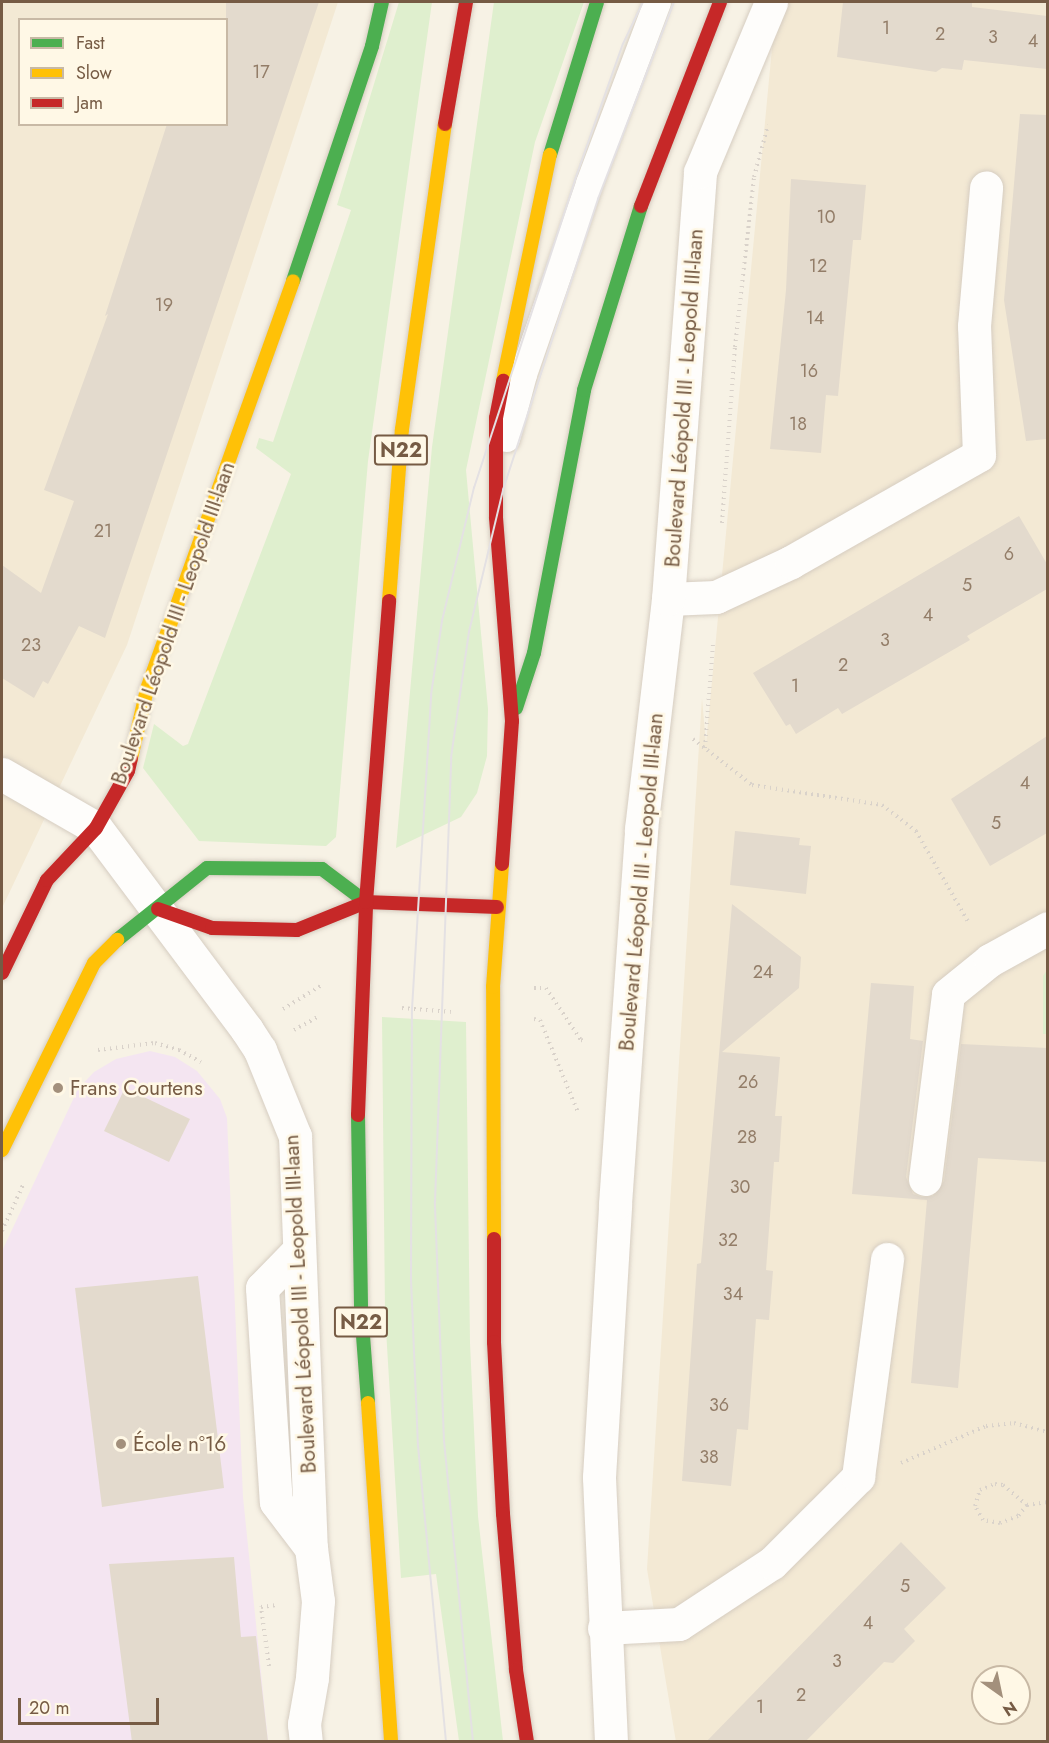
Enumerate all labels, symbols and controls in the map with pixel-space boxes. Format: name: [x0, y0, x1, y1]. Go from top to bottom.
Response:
house number: 1: [882, 17, 890, 39]
legend: [18, 18, 228, 126]
house number: 2: [935, 23, 945, 45]
house number: 3: [988, 26, 998, 48]
text: Fast: [76, 30, 105, 56]
house number: 4: [1028, 30, 1038, 52]
text: Slow: [76, 60, 112, 86]
house number: 17: [252, 61, 270, 83]
text: Jam: [76, 90, 103, 116]
house number: 10: [817, 206, 835, 228]
street label: Boulevard Léopold III - Leopold III-laan: [660, 228, 708, 568]
house number: 12: [809, 255, 827, 277]
house number: 19: [155, 294, 173, 316]
house number: 14: [806, 307, 824, 329]
house number: 16: [800, 360, 818, 382]
house number: 18: [789, 413, 807, 435]
road number: N22: [372, 433, 430, 467]
street label: Boulevard Léopold III - Leopold III-laan: [106, 459, 240, 787]
house number: 21: [94, 520, 112, 542]
house number: 6: [1004, 543, 1014, 565]
house number: 5: [962, 574, 972, 596]
house number: 4: [923, 604, 933, 626]
house number: 3: [880, 629, 890, 651]
house number: 23: [21, 634, 41, 656]
house number: 2: [838, 654, 848, 676]
house number: 1: [791, 675, 799, 697]
street label: Boulevard Léopold III - Leopold III-laan: [614, 712, 668, 1052]
house number: 4: [1020, 772, 1030, 794]
house number: 5: [991, 812, 1001, 834]
house number: 24: [753, 961, 773, 983]
house number: 26: [738, 1071, 758, 1093]
place label: Frans Courtens: [70, 1075, 203, 1101]
marker: Frans Courtens: [51, 1081, 65, 1095]
house number: 28: [737, 1126, 757, 1148]
street label: Boulevard Léopold III - Leopold III-laan: [279, 1134, 321, 1474]
house number: 30: [730, 1176, 750, 1198]
house number: 32: [718, 1229, 738, 1251]
house number: 34: [723, 1283, 743, 1305]
road number: N22: [332, 1305, 389, 1339]
house number: 36: [709, 1394, 729, 1416]
place label: École n°16: [133, 1431, 226, 1457]
marker: École n°16: [114, 1437, 128, 1451]
house number: 38: [699, 1446, 719, 1468]
house number: 5: [900, 1575, 910, 1597]
house number: 4: [863, 1612, 873, 1634]
house number: 3: [832, 1650, 842, 1672]
north arrow: [971, 1665, 1031, 1725]
house number: 2: [796, 1684, 806, 1706]
scale bar: [21, 1686, 162, 1724]
text: 20 m: [29, 1695, 69, 1721]
house number: 1: [756, 1696, 764, 1718]
text: N: [998, 1696, 1022, 1722]

